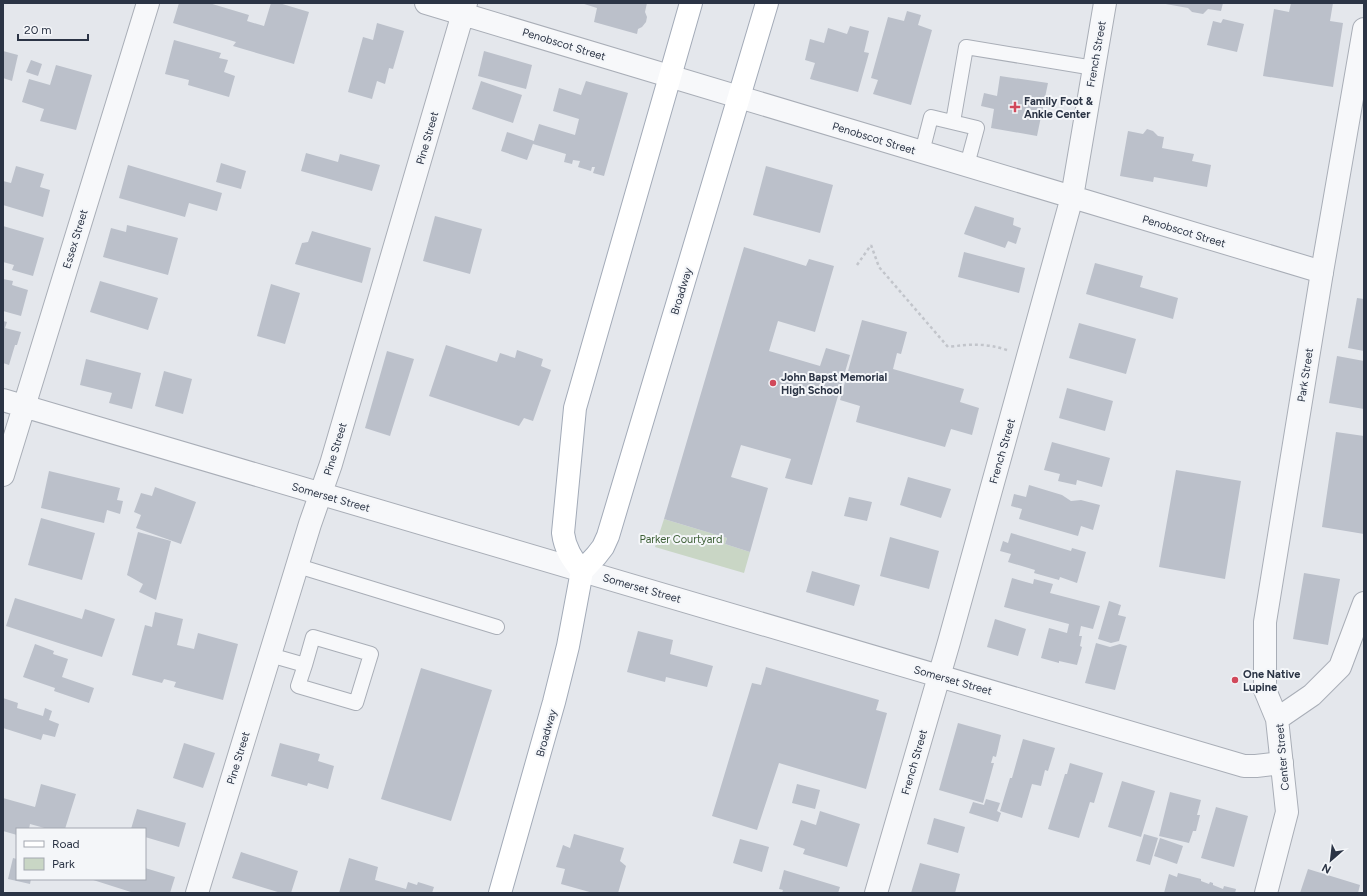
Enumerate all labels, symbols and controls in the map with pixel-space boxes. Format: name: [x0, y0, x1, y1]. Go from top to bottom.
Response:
scale bar: [18, 16, 88, 42]
street label: French Street: [1084, 20, 1109, 88]
text: 20 m: [24, 23, 52, 37]
street label: Penobscot Street: [521, 26, 607, 63]
place label: Family Foot & Ankle Center: [1024, 95, 1094, 121]
marker: Family Foot & Ankle Center: [1009, 101, 1021, 113]
street label: Pine Street: [414, 110, 441, 166]
street label: Penobscot Street: [831, 120, 917, 157]
street label: Essex Street: [60, 208, 91, 270]
street label: Penobscot Street: [1141, 213, 1227, 250]
street label: Broadway: [668, 266, 695, 316]
street label: Park Street: [1295, 347, 1316, 403]
place label: John Bapst Memorial High School: [781, 371, 887, 397]
marker: John Bapst Memorial High School: [768, 378, 778, 388]
street label: French Street: [987, 417, 1018, 485]
street label: Pine Street: [321, 421, 350, 477]
street label: Somerset Street: [290, 480, 372, 515]
park label: Parker Courtyard: [640, 533, 723, 546]
street label: Somerset Street: [601, 571, 683, 606]
street label: Somerset Street: [912, 663, 994, 698]
place label: One Native Lupine: [1243, 668, 1300, 694]
marker: One Native Lupine: [1230, 675, 1240, 685]
street label: Broadway: [534, 708, 559, 758]
street label: Center Street: [1273, 723, 1292, 791]
street label: French Street: [899, 728, 930, 796]
street label: Pine Street: [224, 730, 253, 786]
legend: [16, 828, 146, 880]
text: Road: [52, 837, 80, 851]
north arrow: [1311, 840, 1351, 880]
text: Park: [52, 857, 75, 871]
text: N: [1320, 861, 1333, 876]

